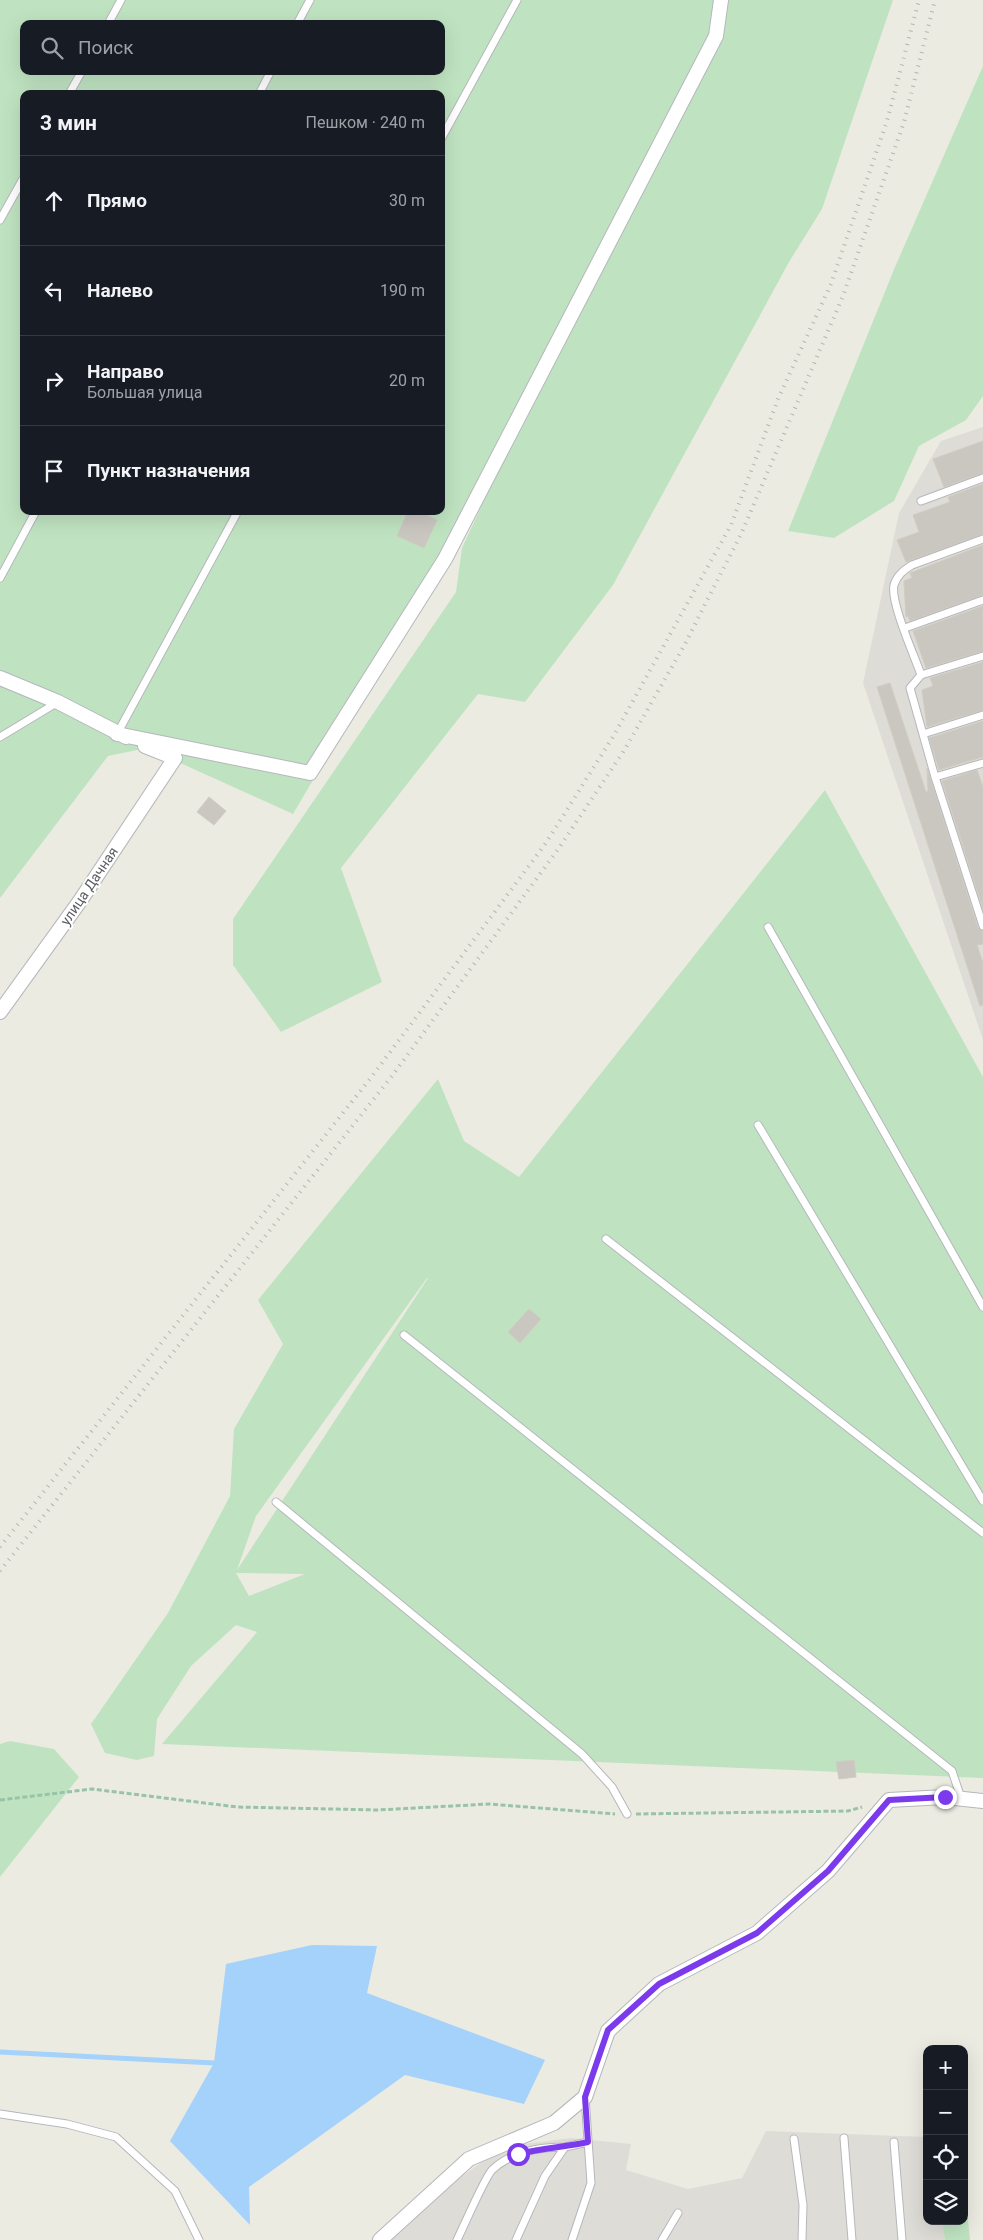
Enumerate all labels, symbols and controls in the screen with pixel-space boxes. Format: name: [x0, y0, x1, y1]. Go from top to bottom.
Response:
search box: [20, 20, 445, 75]
icon: search: [38, 34, 66, 62]
text: Поиск: [78, 36, 134, 59]
text: 3 мин: [40, 111, 97, 135]
text: Пешком · 240 m: [306, 113, 425, 132]
icon: ahead: [40, 187, 68, 215]
text: Прямо: [87, 189, 147, 212]
text: 30 m: [389, 191, 425, 210]
icon: left: [40, 277, 68, 305]
text: Налево: [87, 279, 153, 302]
text: 190 m: [380, 281, 425, 300]
text: Направо: [87, 360, 164, 383]
icon: right: [40, 367, 68, 395]
text: 20 m: [389, 371, 425, 390]
text: Большая улица: [87, 383, 202, 402]
icon: arrive: [40, 457, 68, 485]
text: Пункт назначения: [87, 459, 250, 482]
street label: улица Дачная: [57, 844, 121, 928]
route end: [934, 1786, 957, 1809]
map controls: [923, 2045, 968, 2225]
button: +: [923, 2045, 968, 2090]
button: −: [923, 2090, 968, 2135]
button: locate: [923, 2135, 968, 2180]
route start: [507, 2143, 530, 2166]
button: layers: [923, 2180, 968, 2225]

